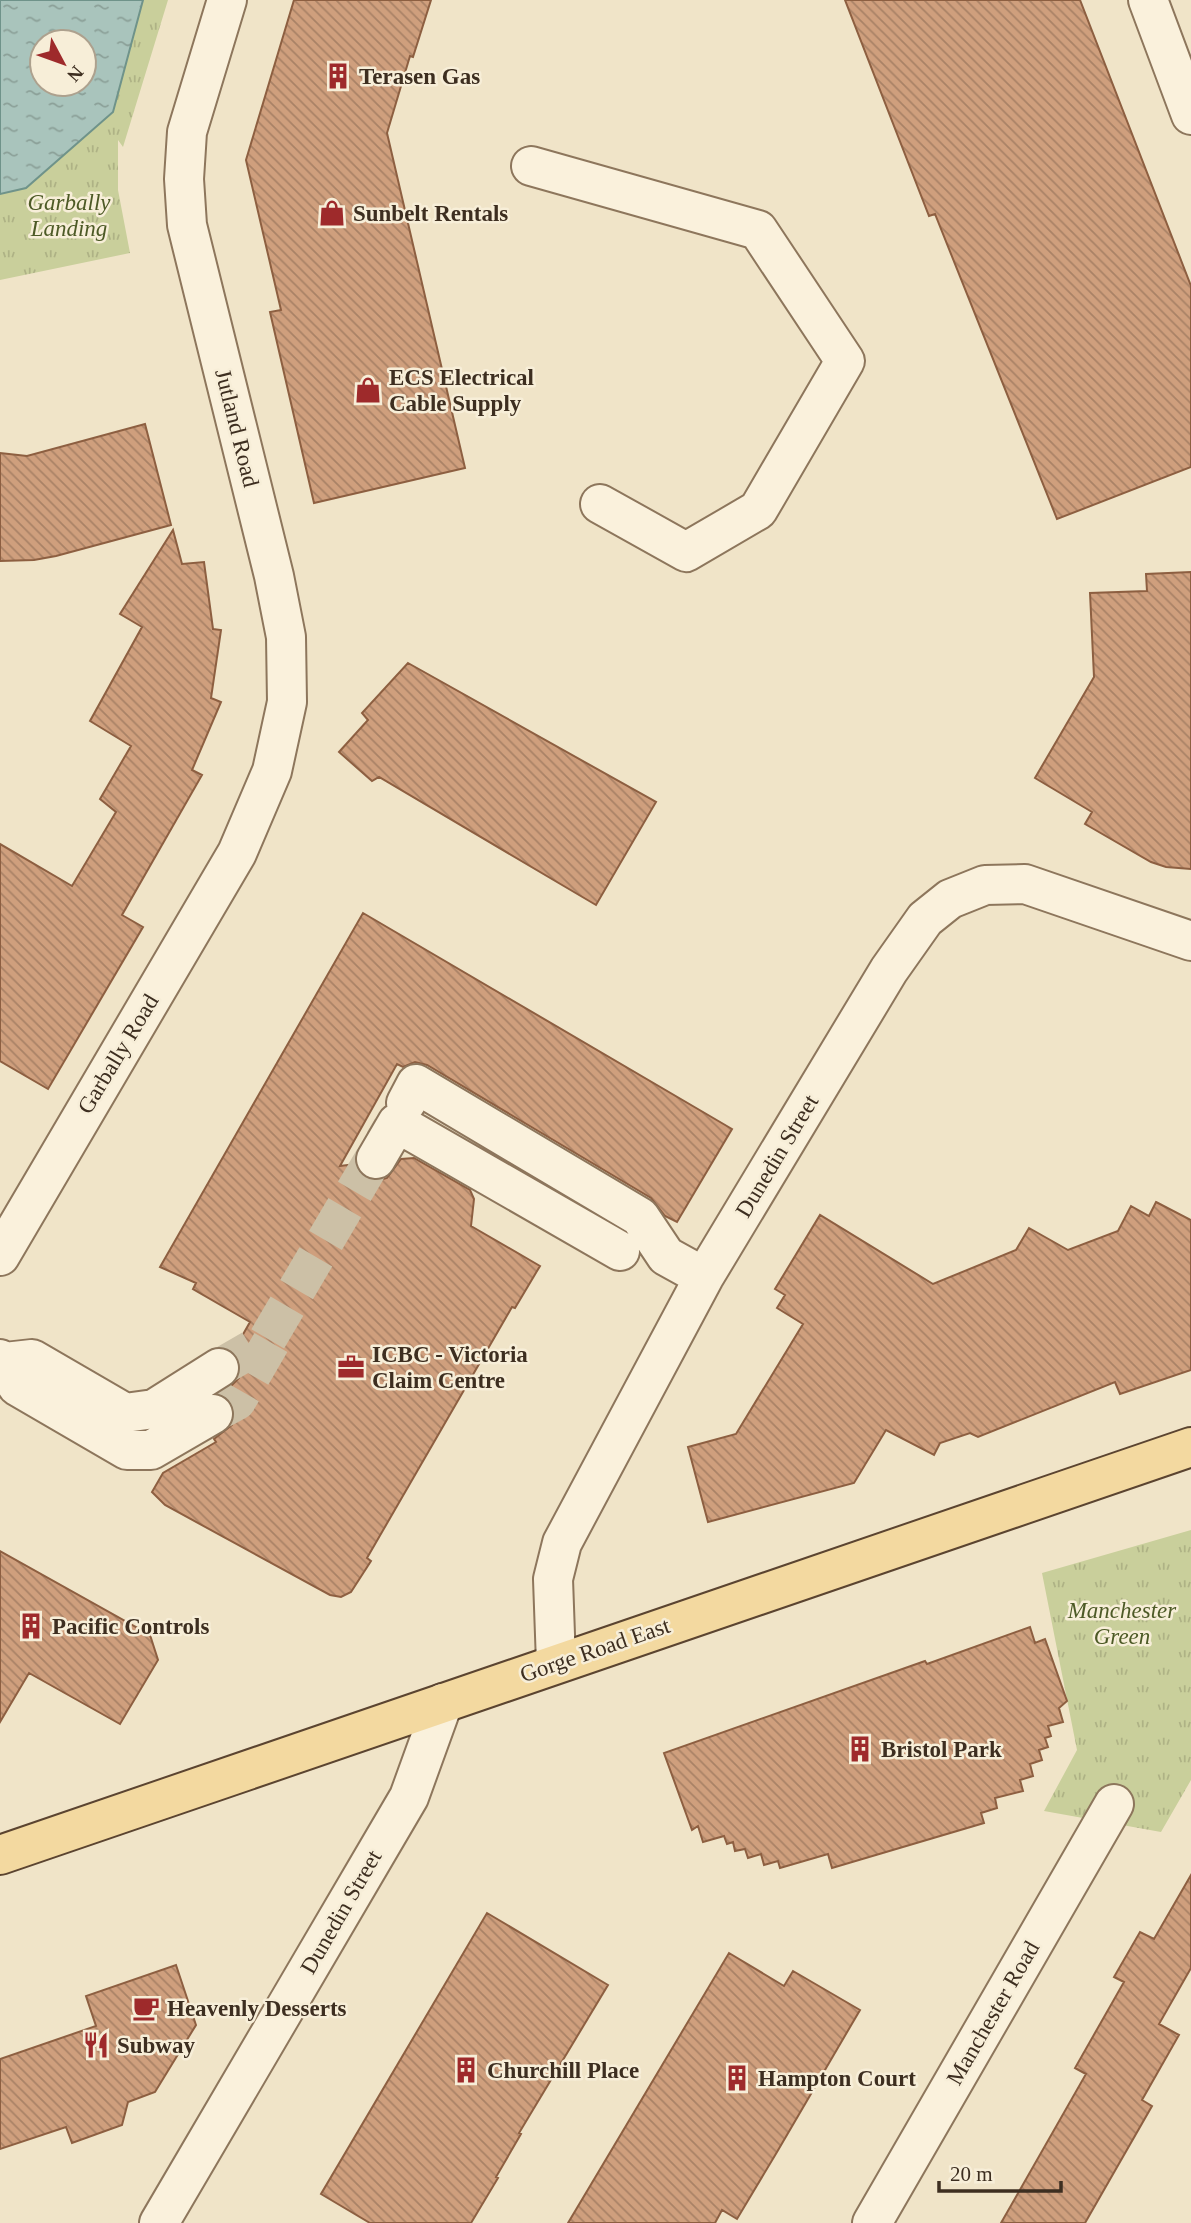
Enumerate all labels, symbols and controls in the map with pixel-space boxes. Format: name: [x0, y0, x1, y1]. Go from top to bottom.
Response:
north arrow: [28, 28, 98, 98]
building icon: Terasen Gas: [323, 61, 353, 91]
text: N: [63, 62, 88, 86]
place label: Terasen Gas: [359, 64, 480, 89]
park label: Garbally Landing: [27, 190, 111, 241]
shop icon: Sunbelt Rentals: [317, 198, 347, 228]
place label: Sunbelt Rentals: [353, 201, 508, 226]
place label: ECS Electrical Cable Supply: [389, 365, 534, 416]
street label: Jutland Road: [210, 366, 264, 490]
shop icon: ECS Electrical Cable Supply: [353, 375, 383, 405]
street label: Garbally Road: [73, 989, 164, 1118]
street label: Dunedin Street: [731, 1090, 824, 1222]
place label: ICBC - Victoria Claim Centre: [372, 1342, 528, 1393]
office icon: ICBC - Victoria Claim Centre: [336, 1352, 366, 1382]
park label: Manchester Green: [1067, 1598, 1177, 1649]
building icon: Pacific Controls: [16, 1611, 46, 1641]
street label: Gorge Road East: [517, 1612, 674, 1687]
place label: Pacific Controls: [52, 1614, 209, 1639]
building icon: Bristol Park: [845, 1734, 875, 1764]
place label: Bristol Park: [881, 1737, 1002, 1762]
street label: Dunedin Street: [296, 1845, 387, 1978]
street label: Manchester Road: [942, 1936, 1044, 2089]
cafe icon: Heavenly Desserts: [131, 1993, 161, 2023]
place label: Heavenly Desserts: [167, 1996, 347, 2021]
restaurant icon: Subway: [81, 2030, 111, 2060]
place label: Subway: [117, 2033, 195, 2058]
building icon: Churchill Place: [451, 2055, 481, 2085]
place label: Churchill Place: [487, 2058, 639, 2083]
building icon: Hampton Court: [722, 2063, 752, 2093]
place label: Hampton Court: [758, 2066, 916, 2091]
scale bar: [939, 2150, 1062, 2194]
text: 20 m: [950, 2162, 993, 2186]

